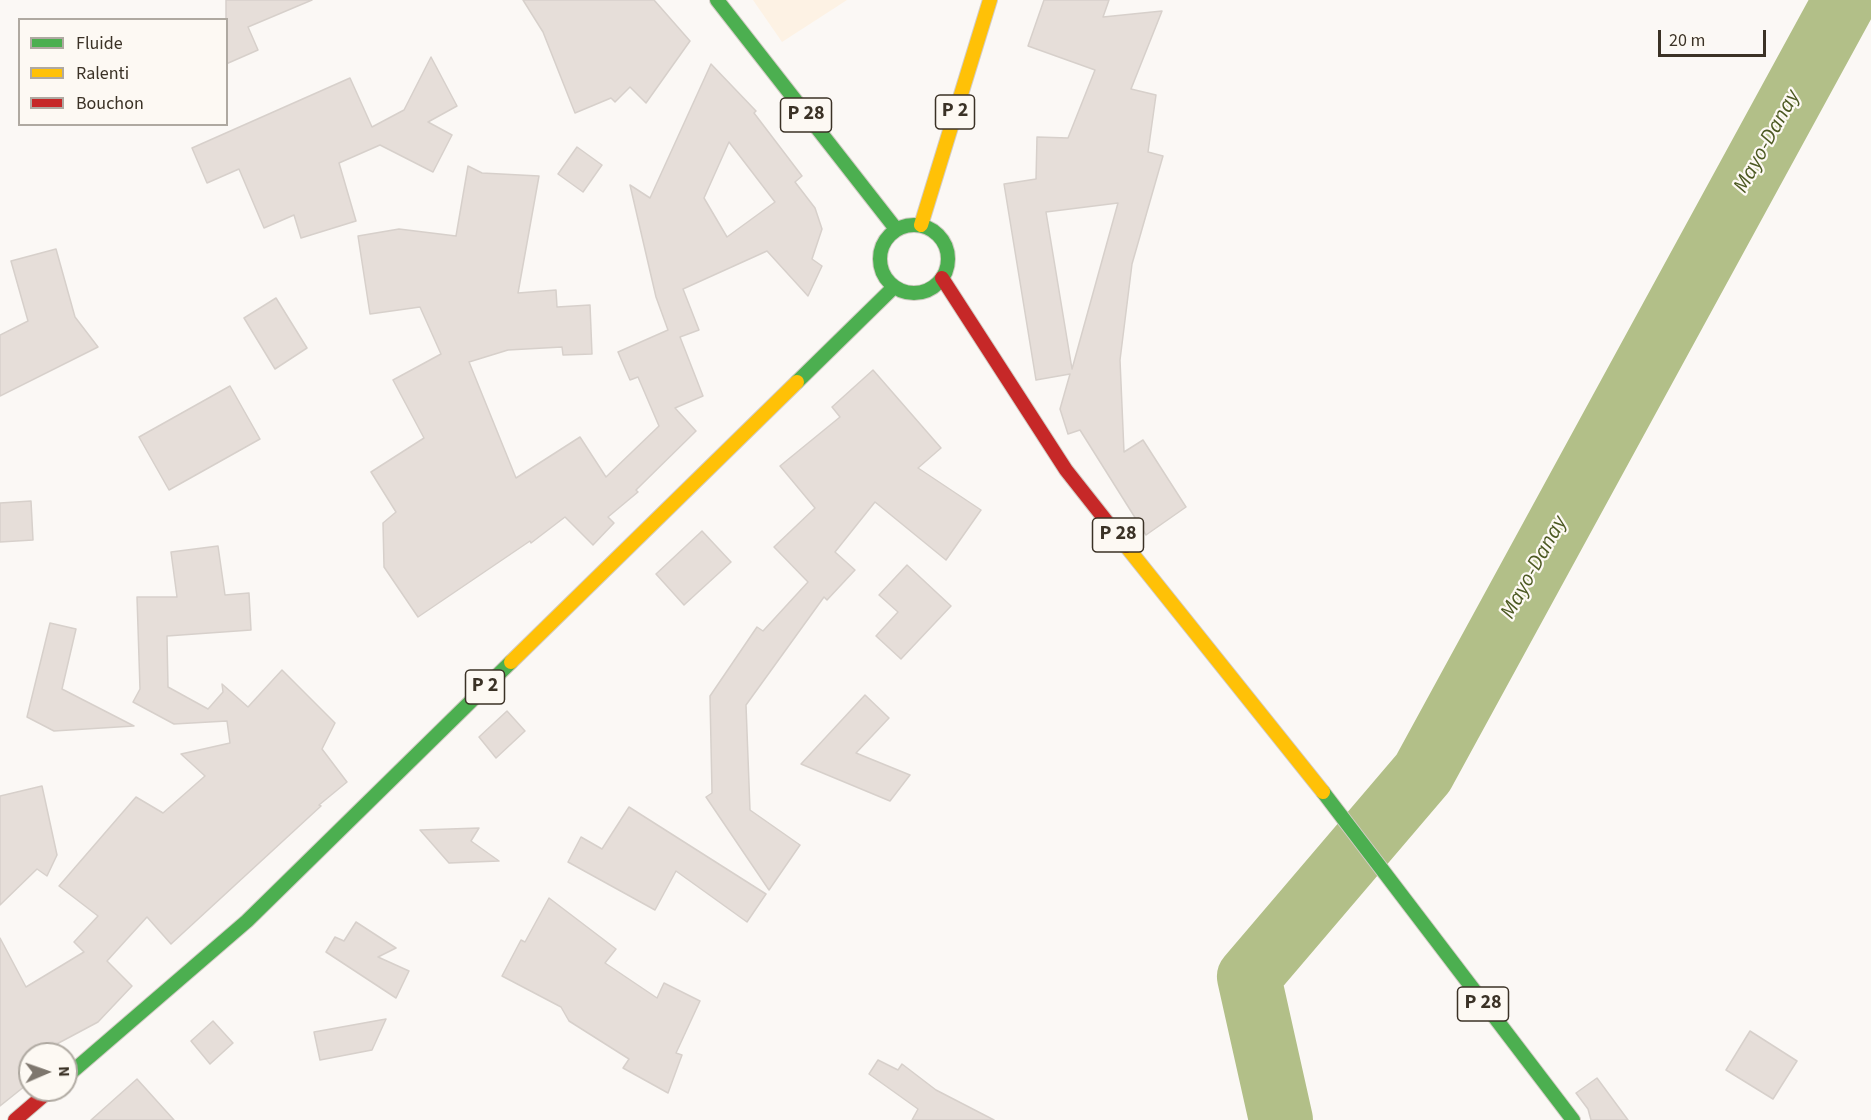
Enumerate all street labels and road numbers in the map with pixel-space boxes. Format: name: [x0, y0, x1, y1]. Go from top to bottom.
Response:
road number: P 2: [936, 95, 974, 129]
road number: P 28: [780, 98, 832, 132]
road number: P 28: [1092, 518, 1144, 552]
road number: P 2: [466, 670, 504, 704]
road number: P 28: [1458, 987, 1508, 1021]

